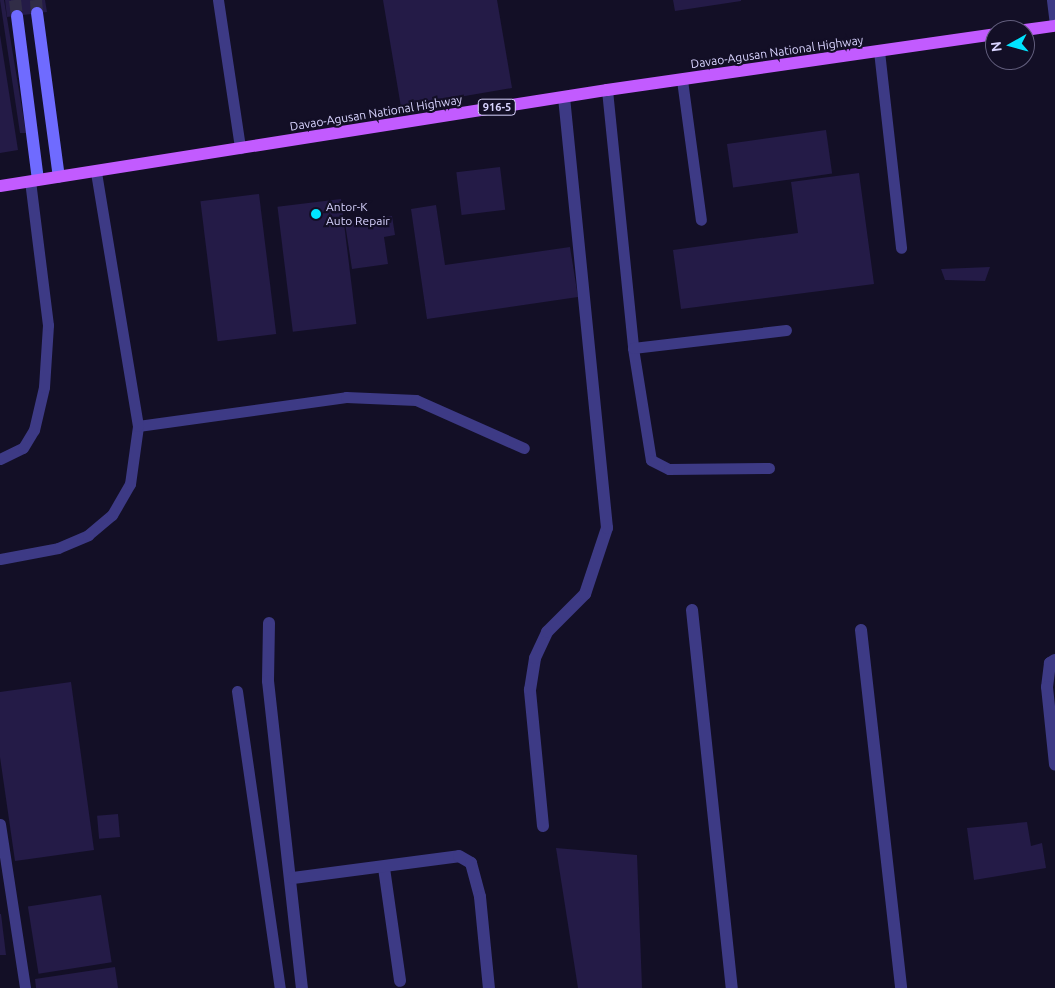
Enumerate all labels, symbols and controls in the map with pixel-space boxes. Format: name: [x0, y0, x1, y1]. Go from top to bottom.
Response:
north arrow: [985, 20, 1035, 70]
street label: Davao-Agusan National Highway: [690, 33, 864, 71]
text: N: [988, 41, 1005, 53]
street label: Davao-Agusan National Highway: [289, 92, 463, 134]
road number: 916-5: [477, 98, 517, 115]
place label: Antor-K Auto Repair: [326, 200, 390, 228]
marker: Antor-K Auto Repair: [310, 208, 322, 220]

